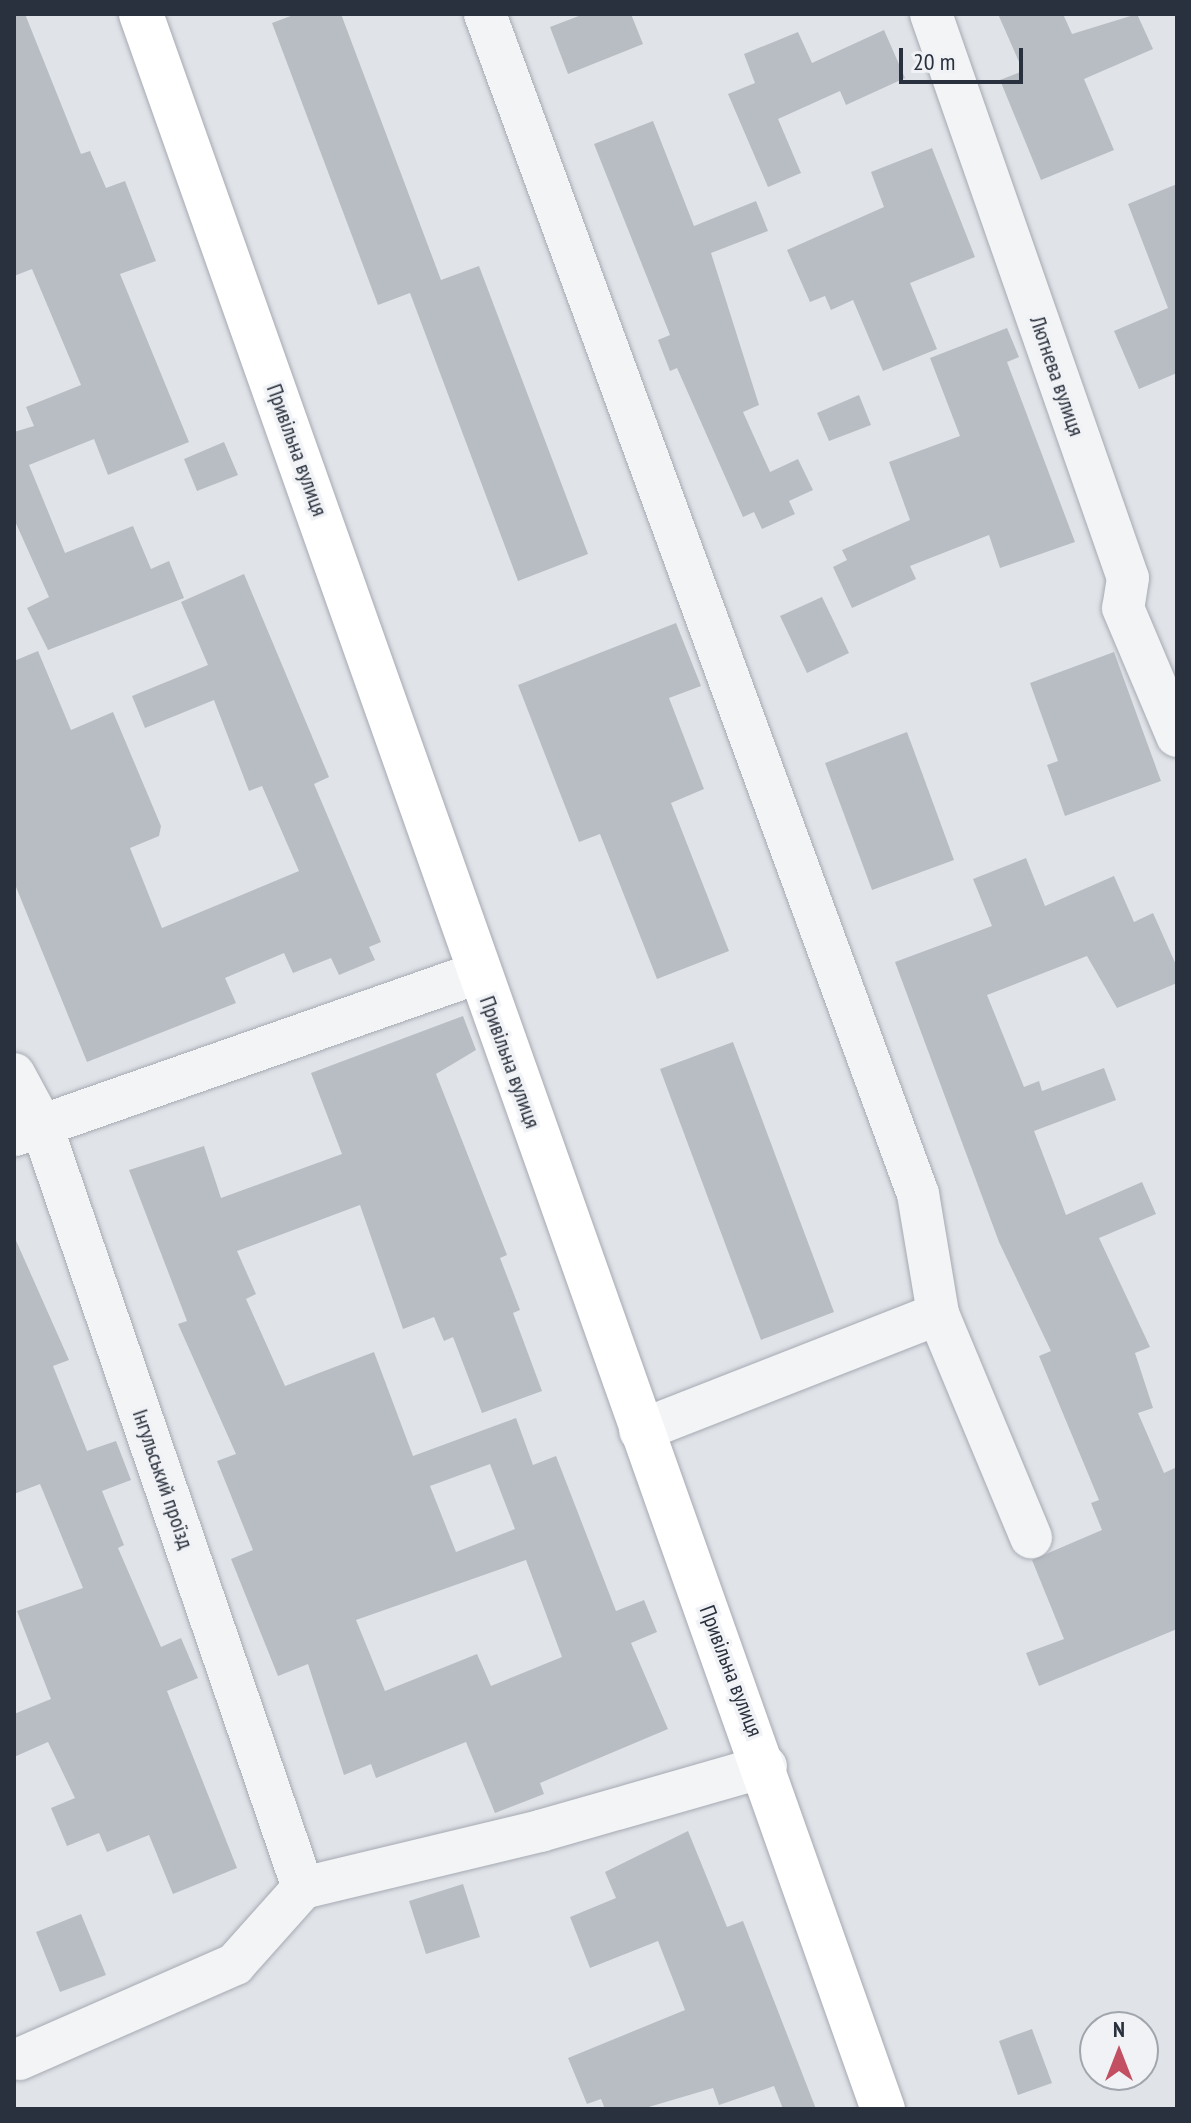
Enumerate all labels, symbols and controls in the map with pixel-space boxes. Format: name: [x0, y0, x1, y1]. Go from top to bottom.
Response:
scale bar: [903, 32, 1027, 82]
text: 20 m: [913, 46, 955, 77]
street label: Лютнева вулиця: [1024, 312, 1090, 440]
street label: Привільна вулиця: [261, 380, 333, 520]
street label: Привільна вулиця: [474, 992, 546, 1132]
street label: Інгульський проїзд: [127, 1406, 199, 1552]
street label: Привільна вулиця: [694, 1602, 768, 1740]
north arrow: [1079, 2011, 1159, 2091]
text: N: [1113, 2015, 1125, 2043]

